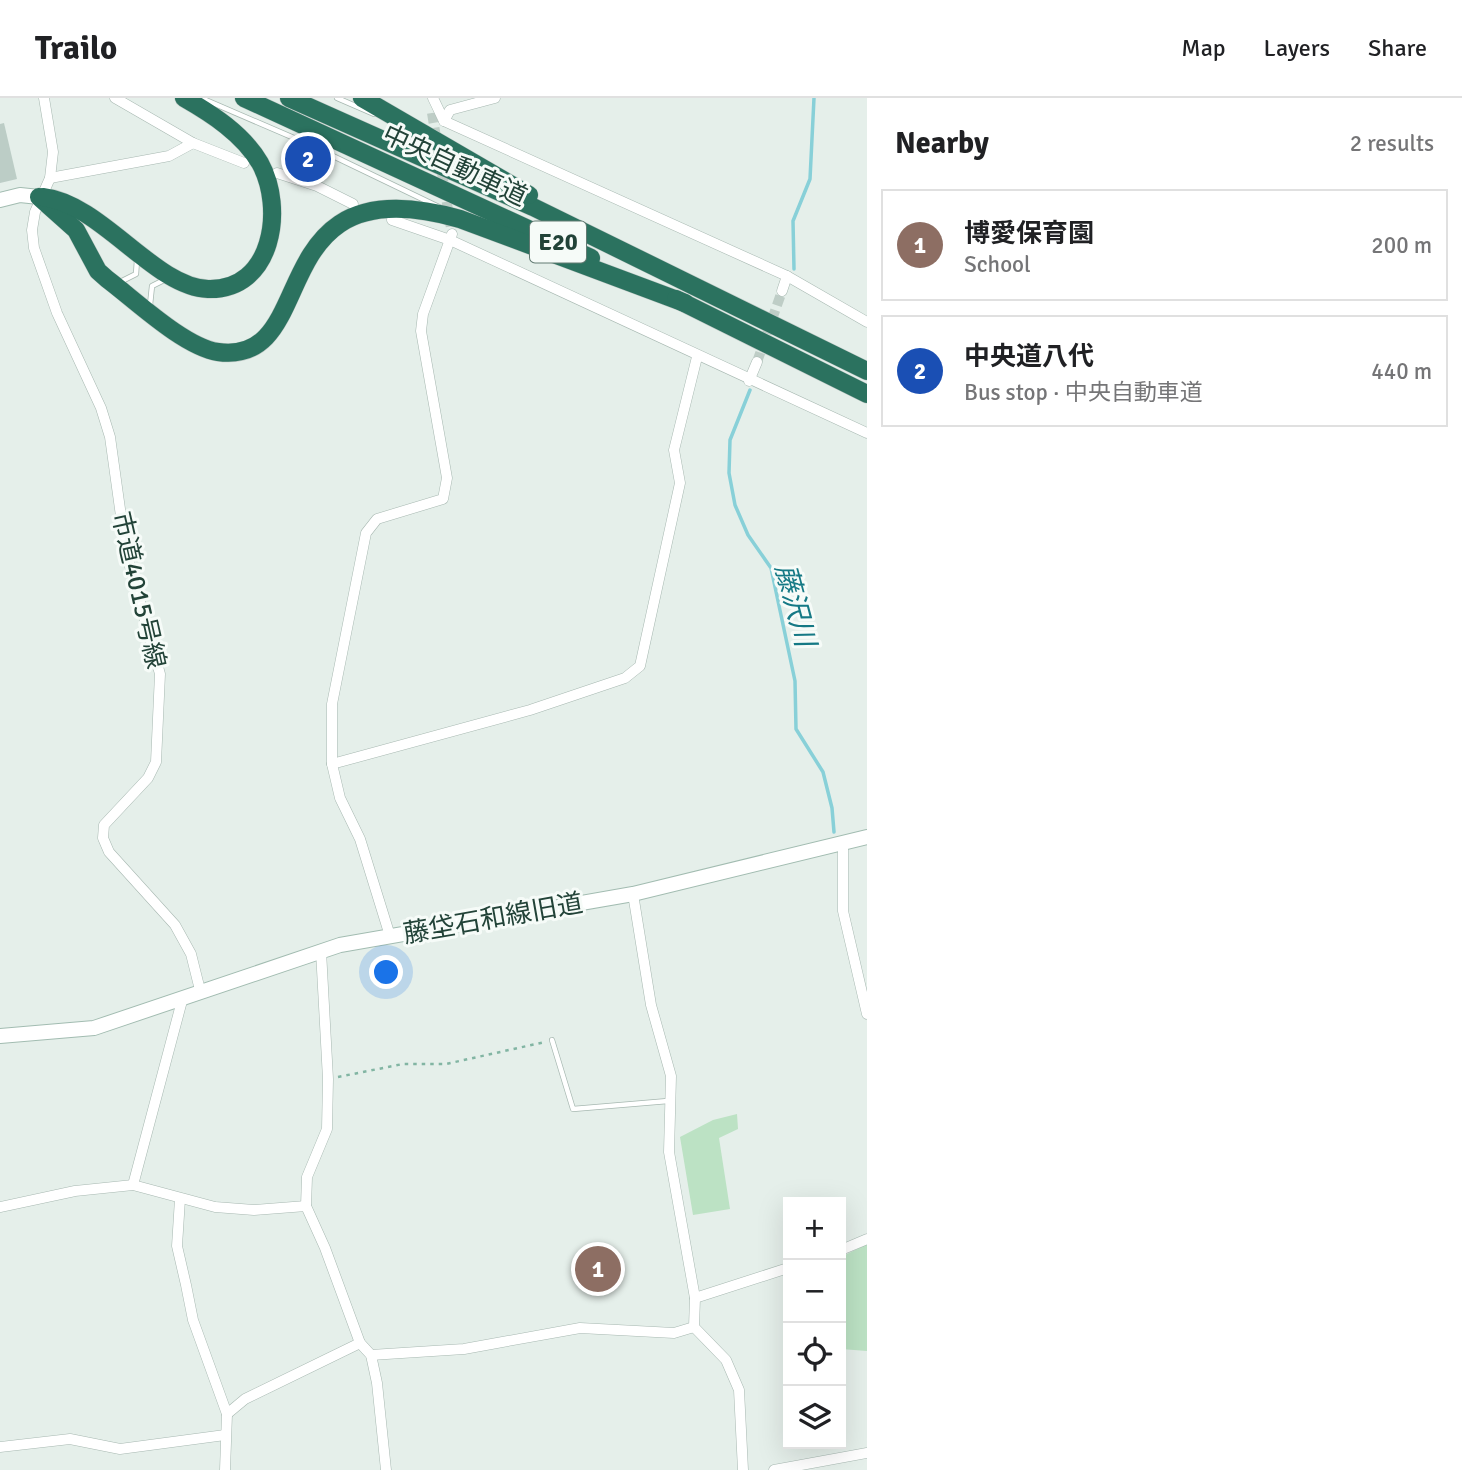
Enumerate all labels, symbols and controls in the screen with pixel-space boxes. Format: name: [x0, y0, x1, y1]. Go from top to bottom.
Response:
text: Trailo: [35, 28, 117, 69]
text: Map: [1181, 33, 1226, 63]
text: Layers: [1264, 33, 1330, 63]
text: Share: [1368, 33, 1427, 63]
street label: 中央自動車道: [377, 118, 532, 213]
text: Nearby: [895, 125, 989, 162]
text: 2 results: [1350, 129, 1434, 158]
pin: 2: [285, 133, 331, 185]
text: 博愛保育園: [964, 218, 1094, 250]
road number: E20: [530, 222, 586, 262]
text: 1: [914, 231, 926, 260]
text: 200 m: [1371, 231, 1432, 260]
text: School: [964, 250, 1031, 279]
text: 中央道八代: [964, 341, 1094, 373]
text: 2: [914, 357, 926, 386]
text: 440 m: [1371, 357, 1432, 386]
text: Bus stop · 中央自動車道: [964, 378, 1203, 407]
street label: 市道4015号線: [104, 509, 172, 672]
water label: 藤沢川: [768, 560, 823, 653]
street label: 藤垈石和線旧道: [401, 887, 586, 951]
your location: [369, 955, 403, 989]
map controls: [783, 1197, 846, 1449]
button: +: [783, 1197, 846, 1260]
pin: 1: [575, 1243, 621, 1295]
button: −: [783, 1260, 846, 1323]
button: locate: [783, 1323, 846, 1386]
button: layers: [783, 1386, 846, 1449]

